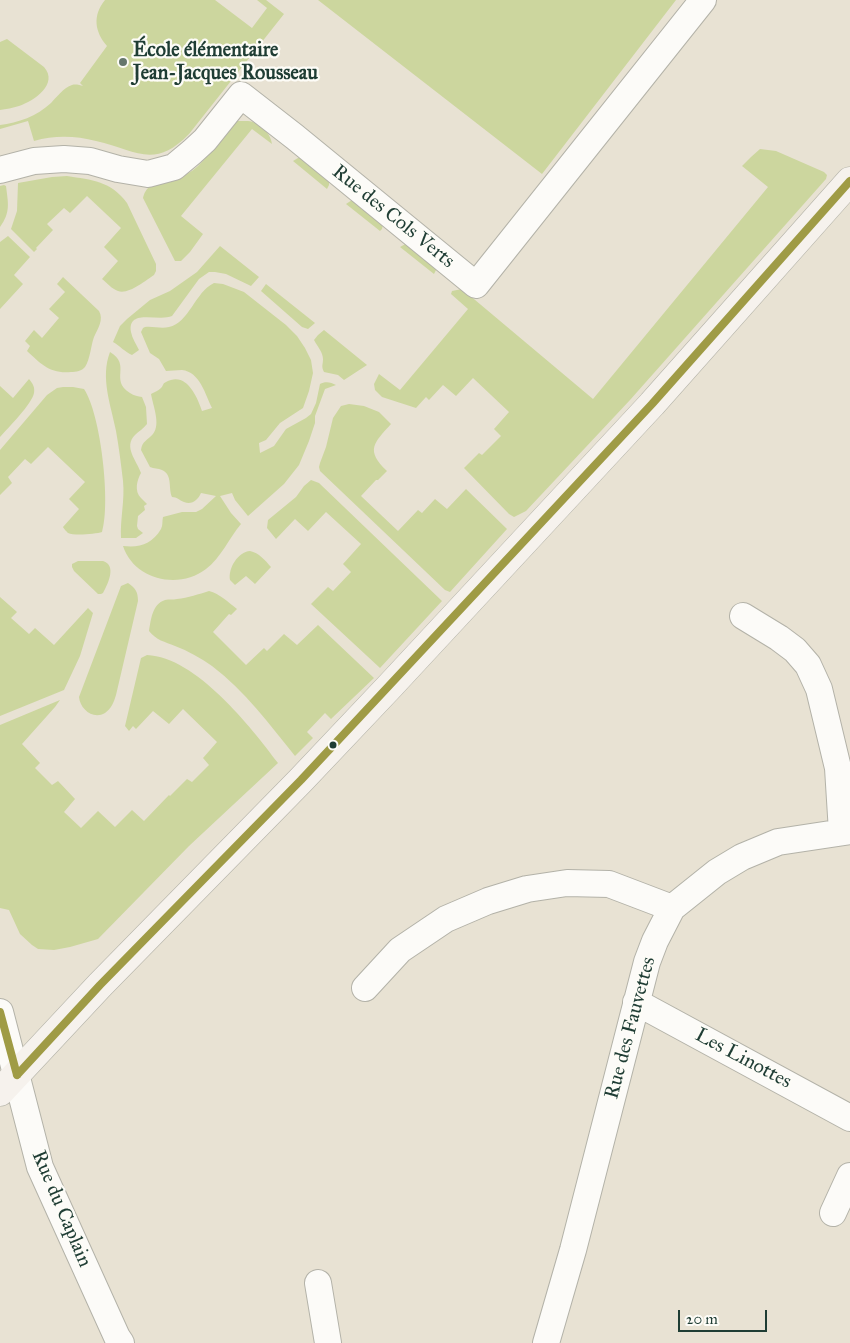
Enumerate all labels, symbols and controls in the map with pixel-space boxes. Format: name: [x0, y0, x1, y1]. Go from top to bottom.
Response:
place label: École élémentaire Jean-Jacques Rousseau: [133, 39, 318, 86]
marker: École élémentaire Jean-Jacques Rousseau: [117, 56, 129, 68]
street label: Rue des Cols Verts: [327, 160, 459, 274]
unlabelled marker: [328, 740, 338, 750]
street label: Rue des Fauvettes: [600, 954, 662, 1102]
street label: Les Linottes: [691, 1024, 795, 1094]
street label: Rue du Caplain: [26, 1147, 96, 1271]
scale bar: [680, 1300, 769, 1332]
text: 20 m: [686, 1310, 718, 1328]

